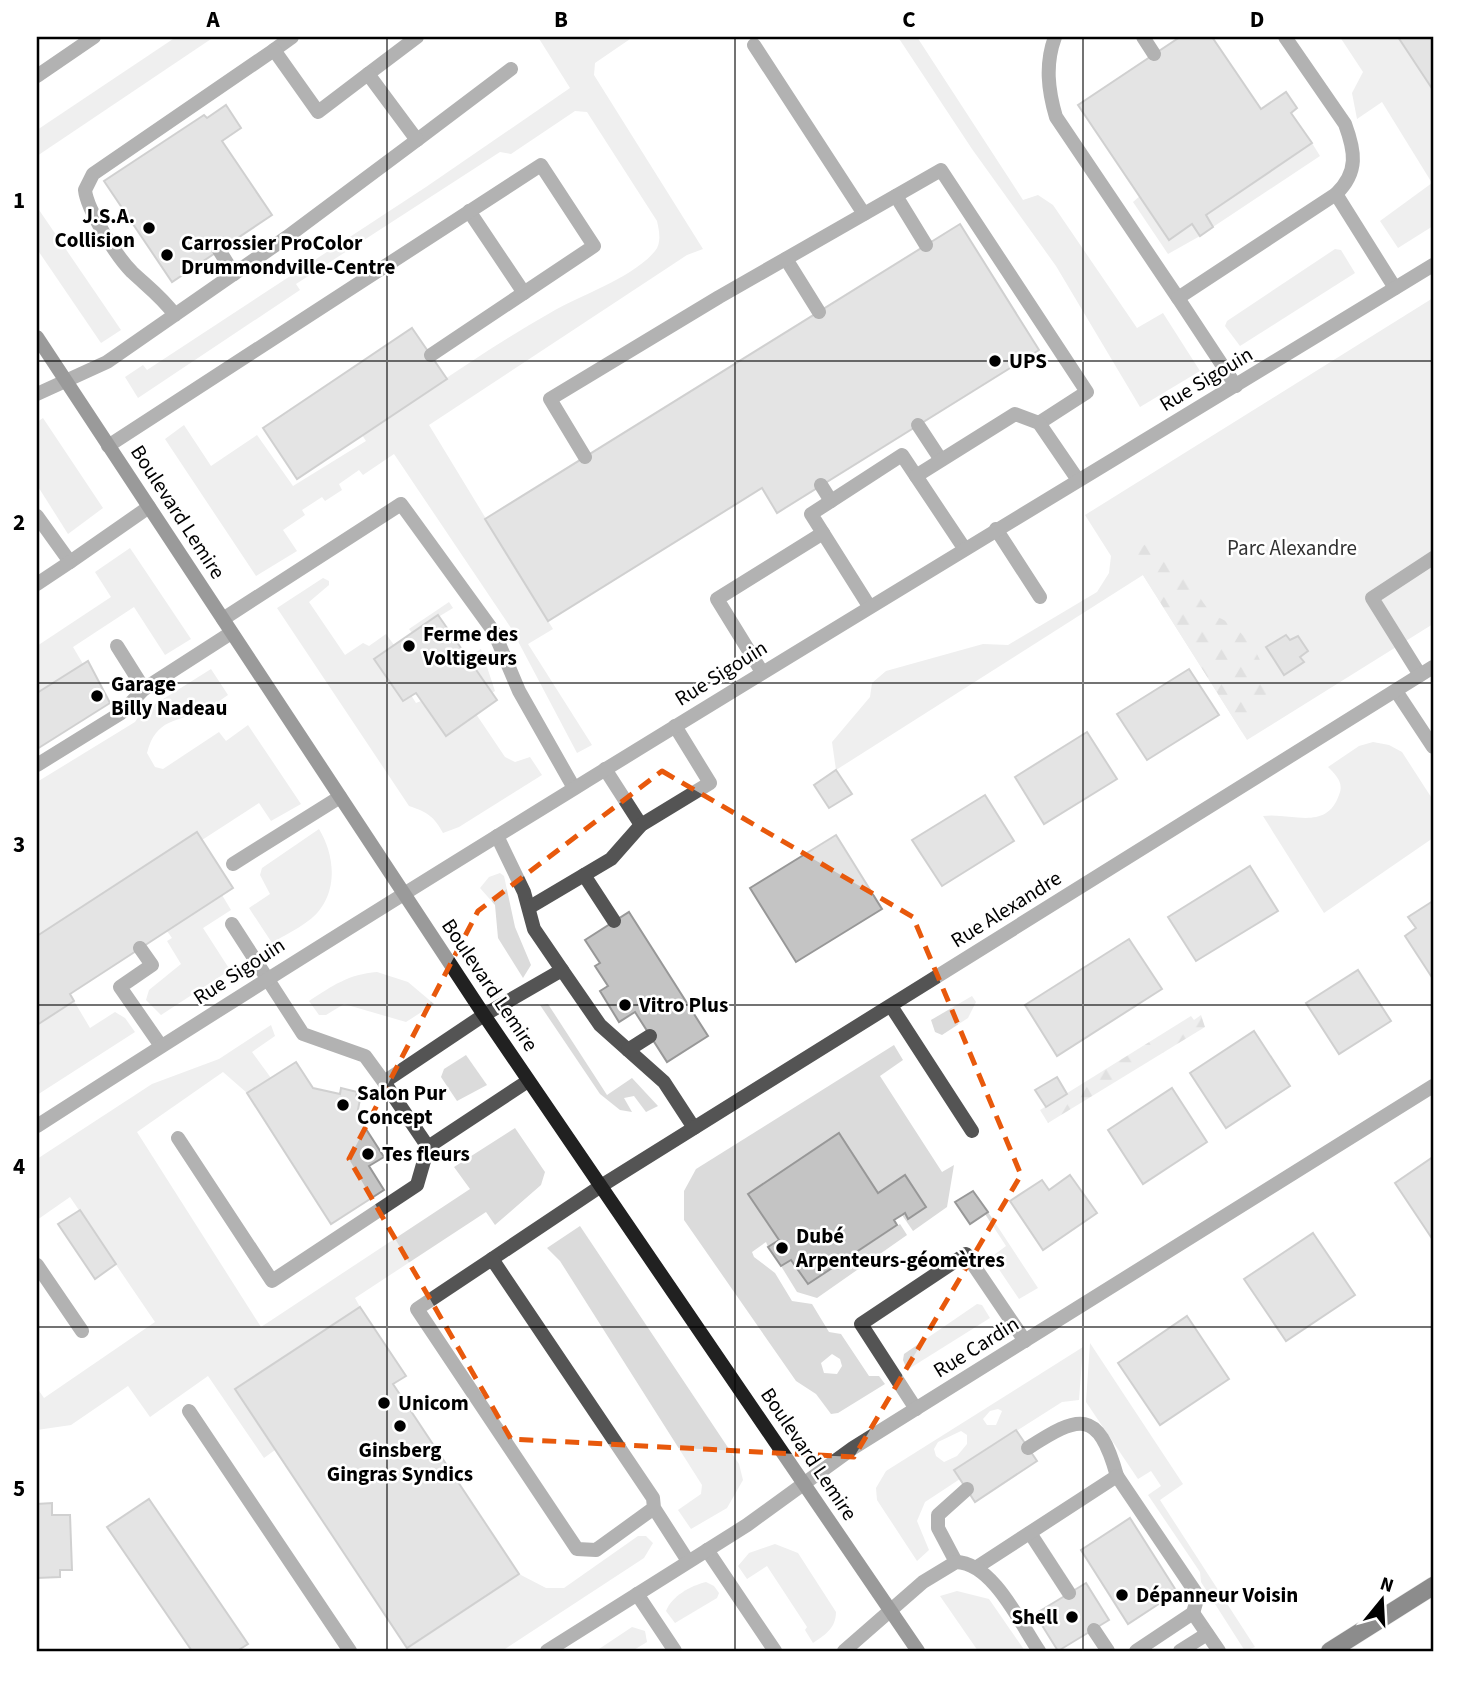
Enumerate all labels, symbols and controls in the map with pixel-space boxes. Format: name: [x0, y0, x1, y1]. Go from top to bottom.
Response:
text: A: [205, 3, 220, 36]
text: B: [554, 3, 568, 36]
text: C: [902, 3, 916, 36]
text: D: [1250, 3, 1264, 36]
text: 1: [13, 184, 25, 217]
place label: J.S.A. Collision: [55, 201, 135, 255]
marker: J.S.A. Collision: [141, 220, 157, 236]
place label: Carrossier ProColor Drummondville-Centre: [181, 228, 395, 282]
marker: Carrossier ProColor Drummondville-Centre: [159, 247, 175, 263]
street label: Rue Sigouin: [1154, 339, 1258, 419]
place label: UPS: [1009, 346, 1047, 376]
marker: UPS: [987, 353, 1003, 369]
street label: Boulevard Lemire: [123, 439, 233, 585]
text: 2: [13, 506, 25, 539]
park label: Parc Alexandre: [1227, 533, 1357, 563]
place label: Ferme des Voltigeurs: [422, 619, 518, 673]
street label: Rue Sigouin: [669, 633, 773, 713]
marker: Ferme des Voltigeurs: [401, 638, 417, 654]
place label: Garage Billy Nadeau: [111, 669, 227, 723]
marker: Garage Billy Nadeau: [89, 688, 105, 704]
text: 3: [13, 828, 25, 861]
street label: Rue Alexandre: [945, 863, 1067, 955]
street label: Boulevard Lemire: [434, 913, 546, 1057]
street label: Rue Sigouin: [187, 930, 291, 1012]
place label: Vitro Plus: [638, 990, 728, 1020]
marker: Vitro Plus: [617, 997, 633, 1013]
place label: Salon Pur Concept: [357, 1078, 447, 1132]
marker: Salon Pur Concept: [335, 1097, 351, 1113]
place label: Tes fleurs: [382, 1139, 470, 1169]
marker: Tes fleurs: [360, 1146, 376, 1162]
text: 4: [13, 1150, 25, 1183]
place label: Dubé Arpenteurs-géomètres: [795, 1221, 1005, 1275]
marker: Dubé Arpenteurs-géomètres: [774, 1240, 790, 1256]
street label: Rue Cardin: [927, 1309, 1025, 1385]
street label: Boulevard Lemire: [753, 1382, 865, 1526]
place label: Unicom: [398, 1388, 469, 1418]
marker: Unicom: [376, 1395, 392, 1411]
marker: Ginsberg Gingras Syndics: [392, 1418, 408, 1434]
place label: Ginsberg Gingras Syndics: [327, 1435, 473, 1489]
text: 5: [13, 1472, 25, 1505]
north arrow: [1348, 1566, 1418, 1636]
text: N: [1377, 1570, 1397, 1600]
place label: Dépanneur Voisin: [1136, 1580, 1298, 1610]
marker: Dépanneur Voisin: [1114, 1587, 1130, 1603]
place label: Shell: [1011, 1602, 1058, 1632]
marker: Shell: [1064, 1609, 1080, 1625]

